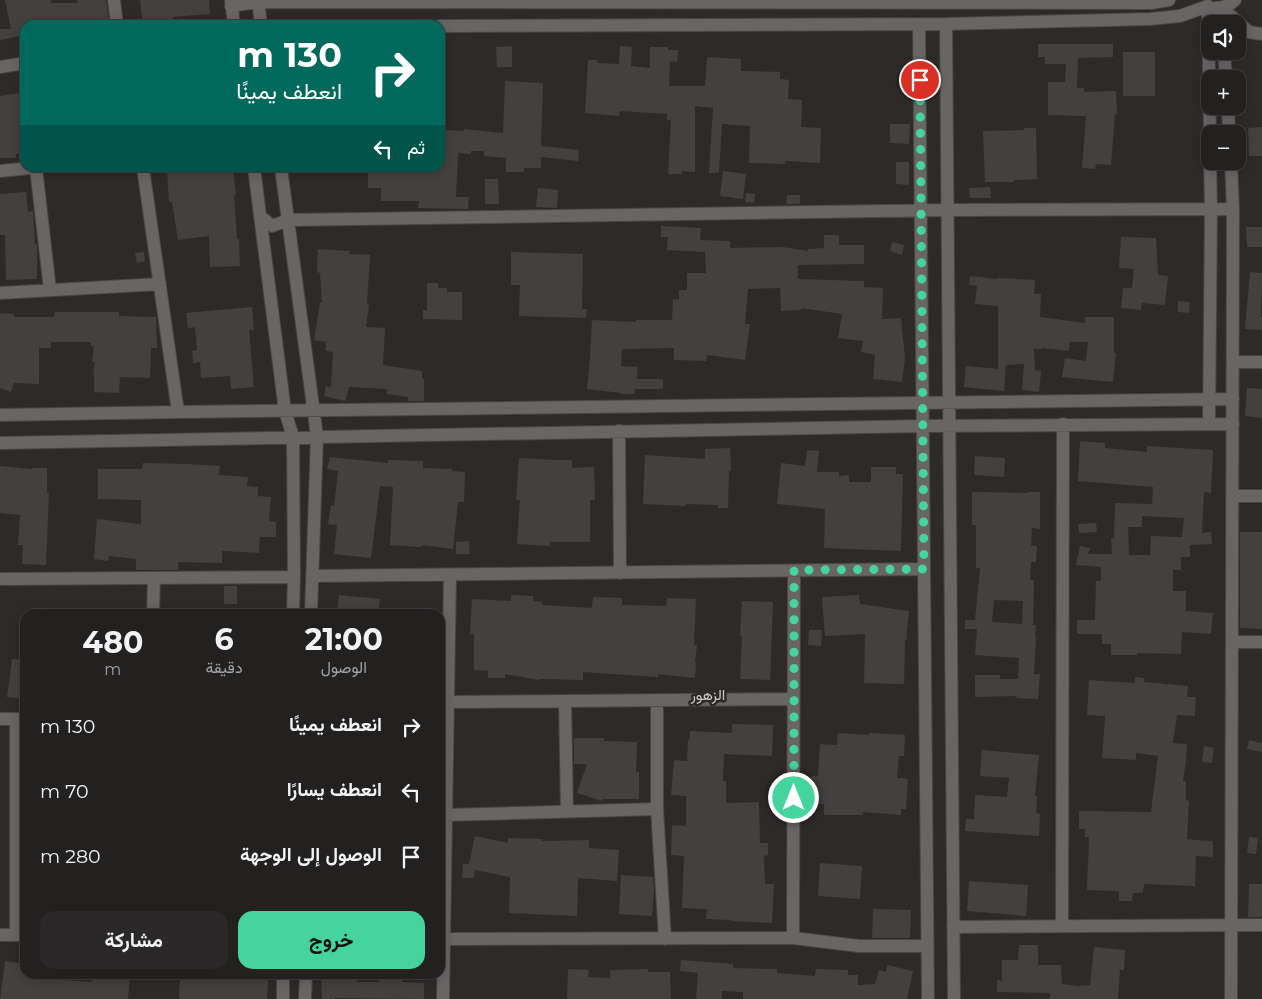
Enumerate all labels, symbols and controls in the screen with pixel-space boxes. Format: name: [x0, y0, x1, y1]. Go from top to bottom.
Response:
map controls: [1201, 15, 1246, 170]
button: sound: [1201, 15, 1246, 60]
text: 130 m: [237, 33, 342, 76]
icon: right: [360, 40, 425, 105]
pin: [899, 59, 941, 101]
icon: arrive: [906, 66, 934, 94]
button: +: [1201, 70, 1246, 115]
text: انعطف يمينًا: [236, 78, 342, 105]
button: −: [1201, 125, 1246, 170]
icon: left: [369, 135, 397, 163]
text: ثم: [407, 136, 425, 159]
text: 6: [214, 621, 234, 658]
text: 21:00: [305, 621, 383, 658]
text: 480: [82, 624, 143, 661]
text: دقيقة: [206, 658, 243, 677]
text: الوصول: [321, 658, 367, 677]
text: m: [104, 660, 121, 679]
district label: الزهور: [690, 685, 725, 704]
text: انعطف يمينًا: [289, 713, 382, 736]
icon: right: [397, 713, 425, 741]
text: 130 m: [40, 715, 95, 738]
position arrow: [767, 771, 819, 823]
text: انعطف يسارًا: [287, 778, 382, 801]
icon: left: [397, 778, 425, 806]
text: 70 m: [40, 780, 89, 803]
text: الوصول إلى الوجهة: [240, 843, 382, 866]
icon: arrive: [397, 843, 425, 871]
text: 280 m: [40, 845, 101, 868]
button: مشاركة: [40, 911, 228, 969]
button: خروج: [238, 911, 425, 969]

